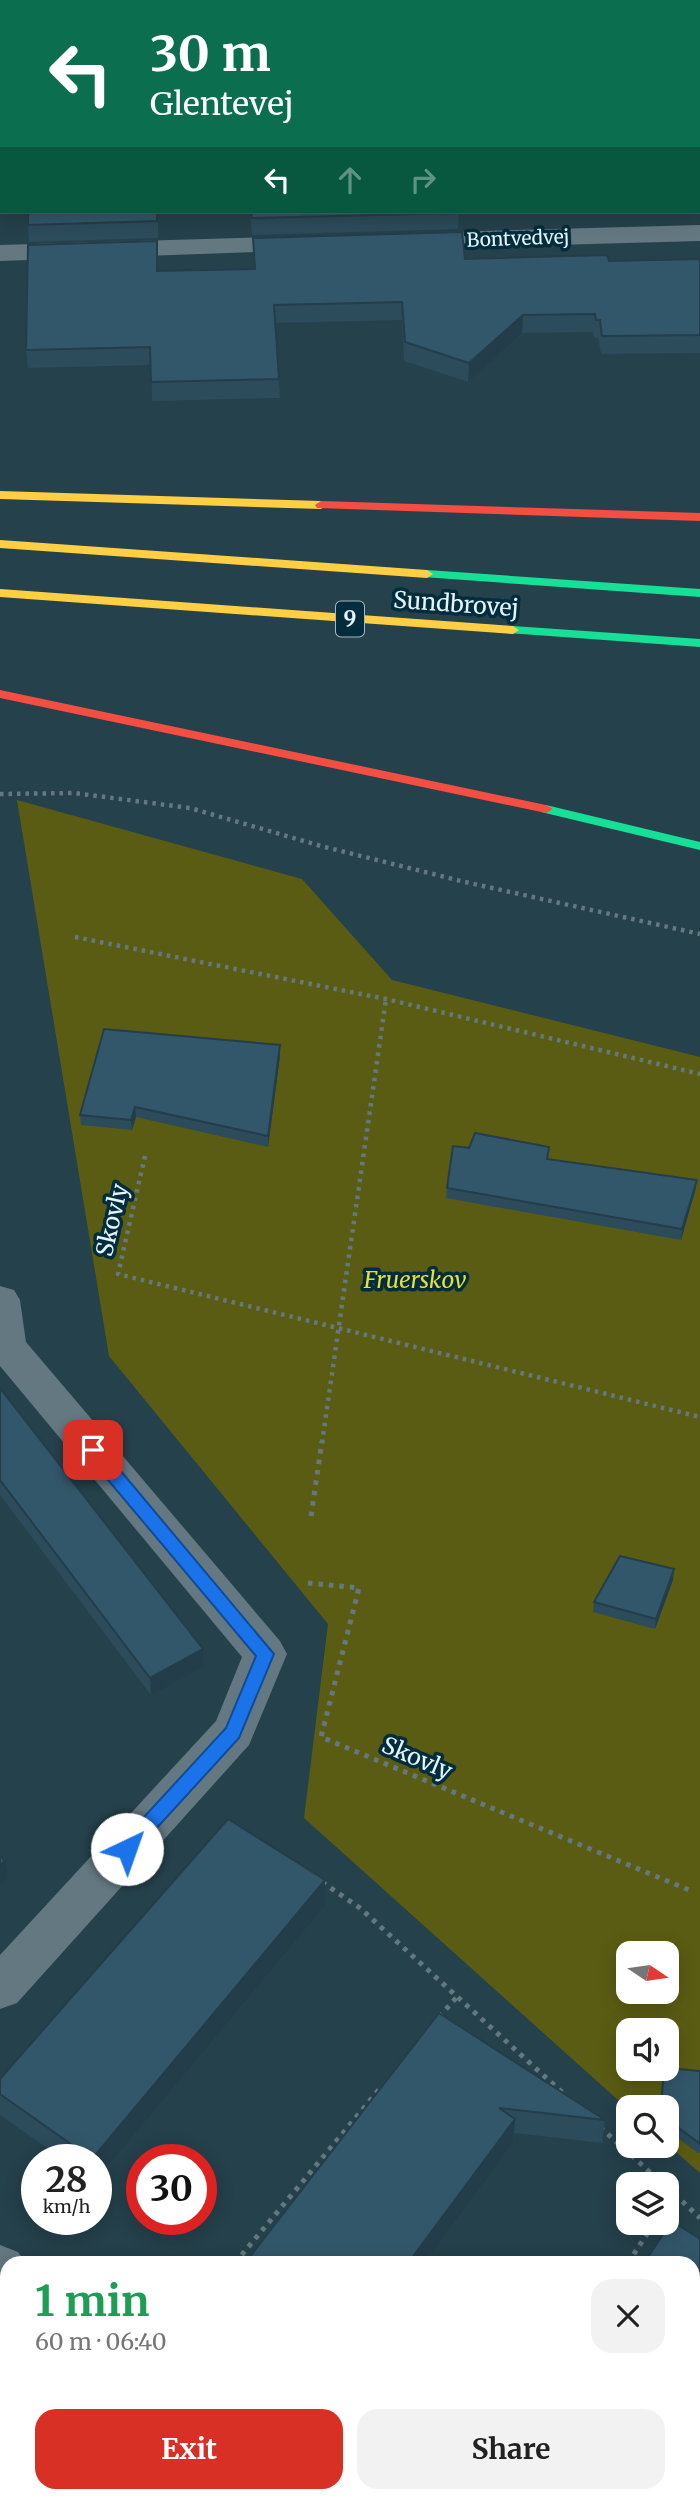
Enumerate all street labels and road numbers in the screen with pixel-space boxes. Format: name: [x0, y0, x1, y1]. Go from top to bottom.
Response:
street label: Bontvedvej: [466, 224, 570, 252]
street label: Sundbrovej: [392, 585, 520, 622]
road number: 9: [336, 602, 364, 636]
street label: Skovly: [89, 1180, 134, 1259]
street label: Skovly: [378, 1730, 457, 1785]

